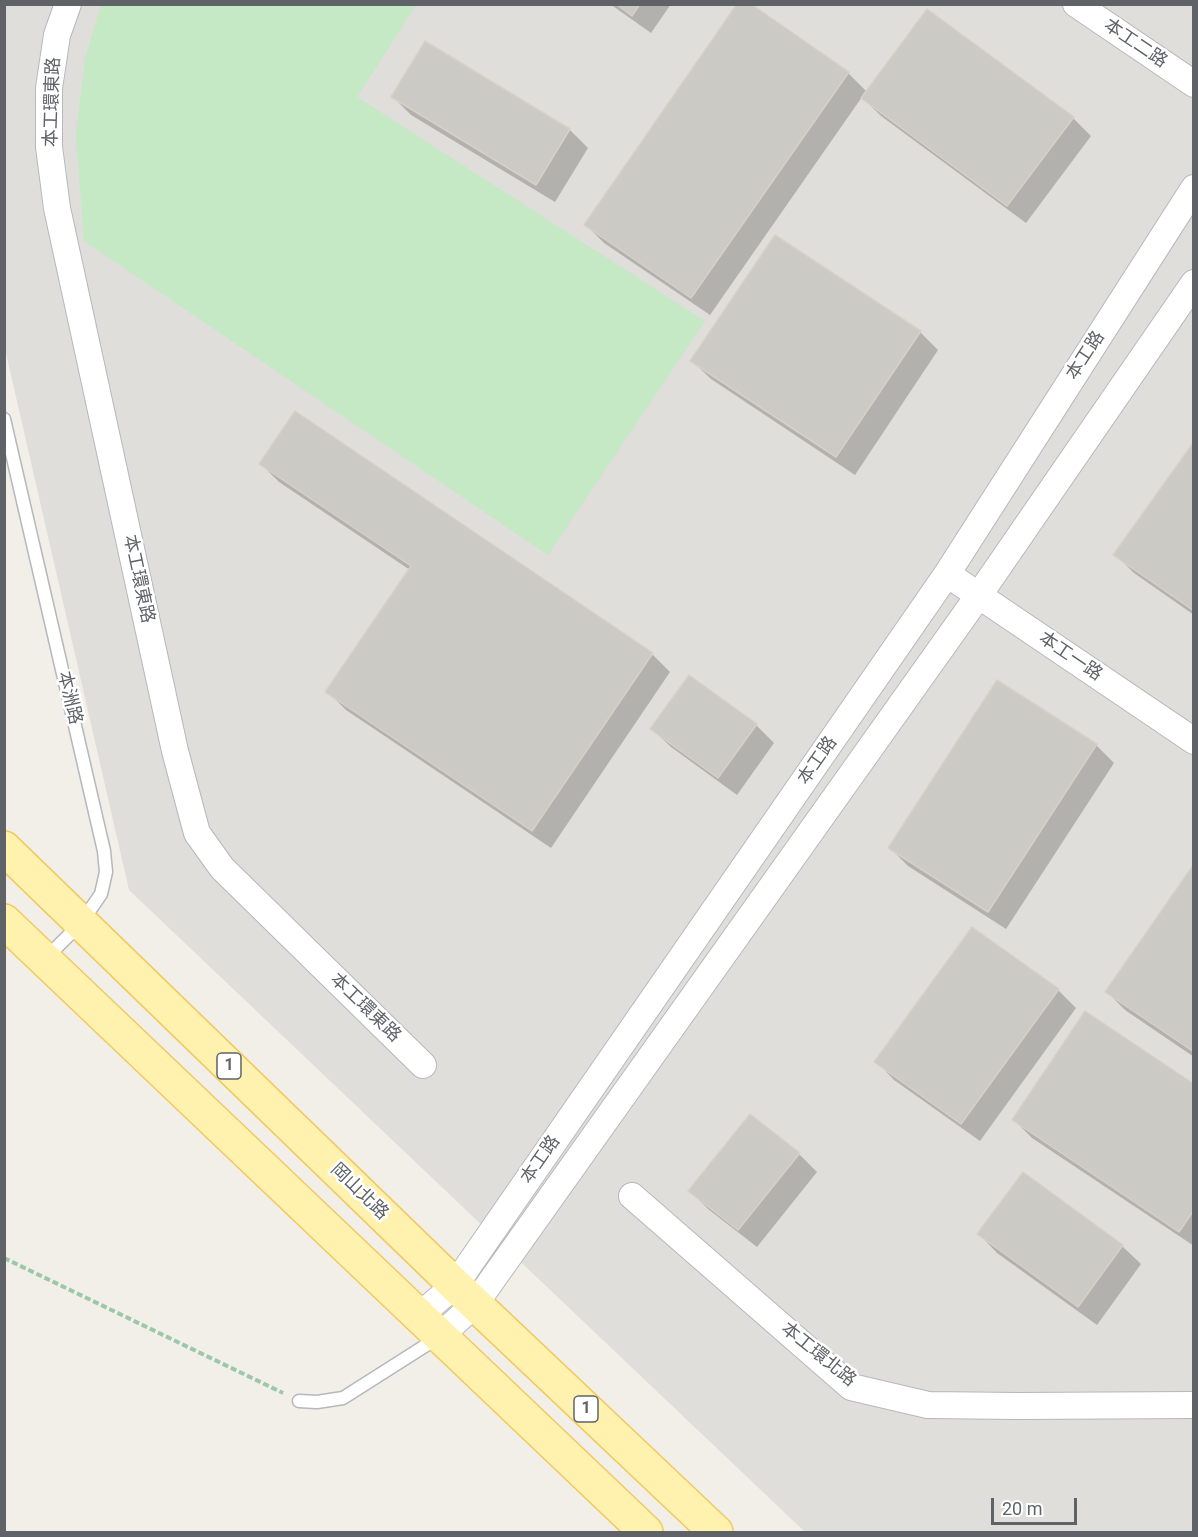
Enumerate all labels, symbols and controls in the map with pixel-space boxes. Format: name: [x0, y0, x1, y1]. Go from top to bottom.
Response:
street label: 本工二路: [1099, 15, 1171, 73]
street label: 本工環東路: [41, 57, 65, 147]
street label: 本工路: [1062, 327, 1110, 385]
street label: 本工環東路: [118, 533, 158, 625]
street label: 本工一路: [1034, 628, 1106, 686]
street label: 本洲路: [52, 669, 86, 727]
street label: 本工路: [794, 733, 842, 789]
street label: 本工環東路: [325, 969, 405, 1047]
road number: 1: [217, 1053, 241, 1079]
street label: 本工路: [517, 1132, 565, 1188]
street label: 岡山北路: [326, 1159, 392, 1225]
street label: 本工環北路: [776, 1318, 860, 1392]
road number: 1: [574, 1396, 598, 1422]
scale bar: [994, 1486, 1080, 1524]
text: 20 m: [1002, 1498, 1042, 1519]

